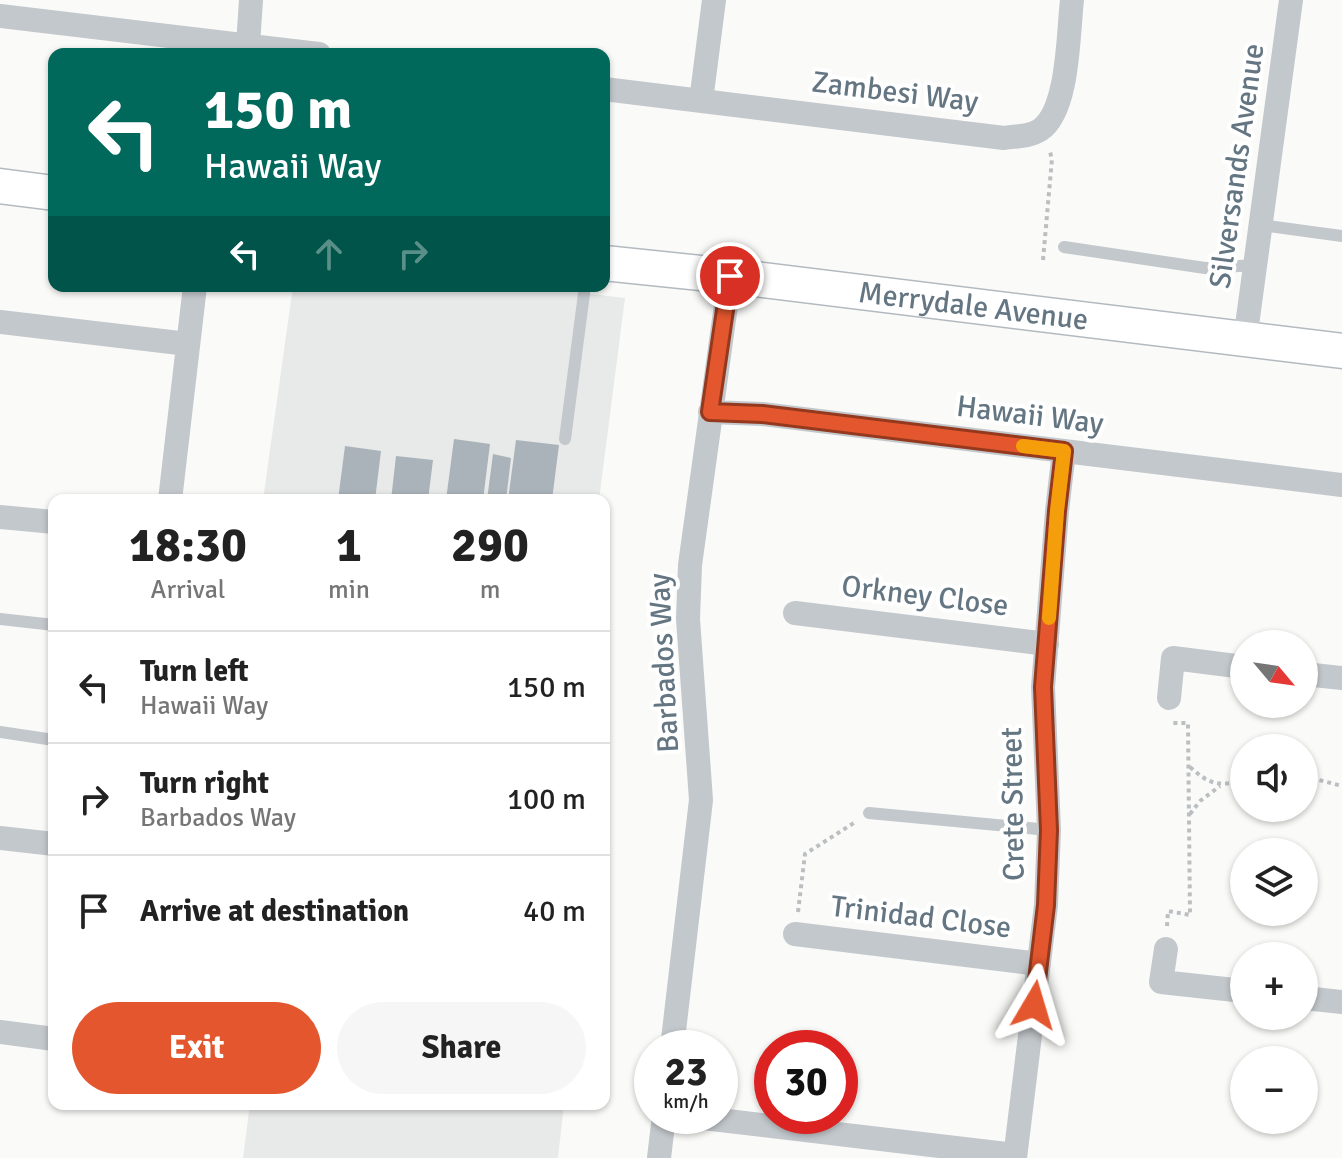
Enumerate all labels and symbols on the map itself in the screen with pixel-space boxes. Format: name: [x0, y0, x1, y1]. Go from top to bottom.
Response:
street label: Silversands Avenue: [1202, 41, 1272, 291]
street label: Zambesi Way: [810, 63, 980, 121]
pin: [696, 242, 764, 310]
street label: Merrydale Avenue: [857, 273, 1090, 338]
street label: Hawaii Way: [954, 388, 1106, 442]
street label: Orkney Close: [839, 567, 1011, 625]
street label: Barbados Way: [641, 572, 687, 754]
north arrow: [1230, 630, 1318, 718]
street label: Crete Street: [993, 727, 1033, 881]
street label: Trinidad Close: [829, 888, 1013, 946]
position arrow: [992, 963, 1076, 1047]
speed limit sign: 30: [754, 1030, 858, 1134]

